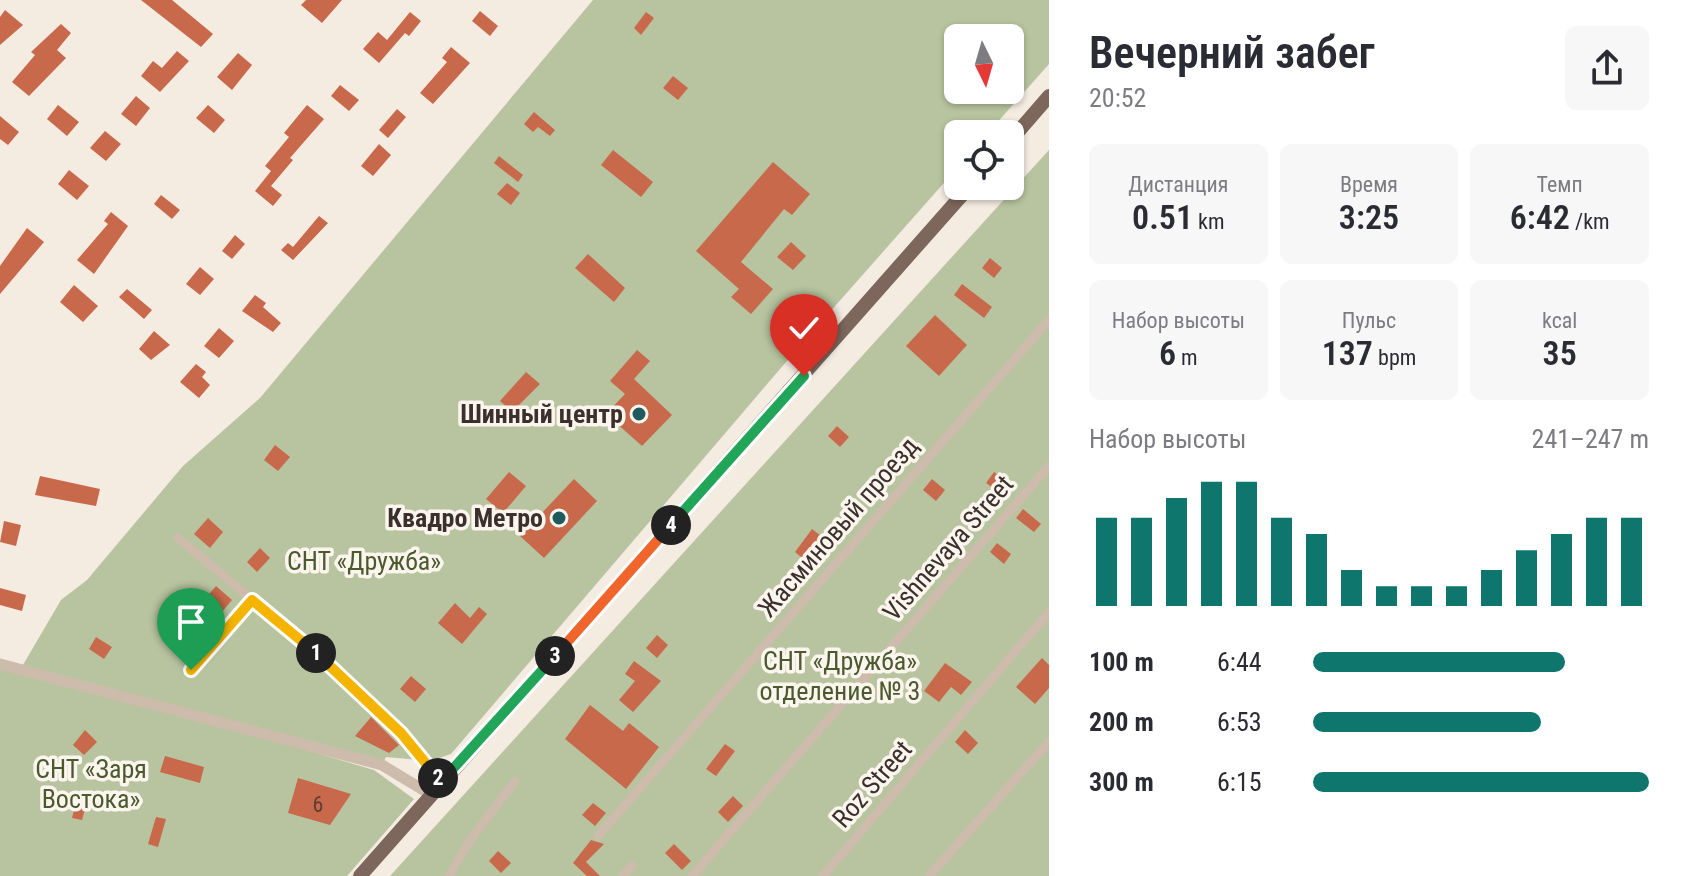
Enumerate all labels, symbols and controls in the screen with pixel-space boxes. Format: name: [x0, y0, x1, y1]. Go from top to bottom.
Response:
north arrow: [944, 24, 1024, 104]
map controls: [944, 24, 1024, 200]
button: share: [1565, 26, 1649, 110]
text: Вечерний забег: [1089, 27, 1375, 79]
text: 20:52: [1089, 83, 1146, 113]
button: locate: [944, 120, 1024, 200]
text: Дистанция: [1128, 172, 1228, 197]
text: Время: [1340, 172, 1398, 197]
text: Темп: [1537, 172, 1583, 197]
text: 0.51: [1132, 197, 1193, 237]
text: 3:25: [1339, 197, 1399, 237]
text: 6:42: [1510, 197, 1570, 237]
text: km: [1193, 209, 1225, 234]
text: /km: [1570, 209, 1610, 234]
pin: [770, 294, 838, 376]
icon: check: [782, 306, 826, 350]
text: Набор высоты: [1112, 308, 1245, 333]
text: Пульс: [1342, 308, 1396, 333]
text: kcal: [1542, 308, 1577, 333]
text: 6: [1159, 333, 1176, 373]
text: 137: [1322, 333, 1373, 373]
text: 35: [1543, 333, 1577, 373]
text: m: [1176, 345, 1198, 370]
text: bpm: [1373, 345, 1416, 370]
place label: Шинный центр: [460, 399, 623, 429]
marker: Шинный центр: [630, 405, 648, 423]
text: Набор высоты: [1089, 424, 1246, 454]
text: 241–247 m: [1532, 424, 1649, 454]
street label: Жасминовый проезд: [752, 431, 924, 623]
street label: Vishnevaya Street: [877, 469, 1019, 627]
place label: Квадро Метро: [387, 503, 543, 533]
pin: 4: [651, 505, 691, 545]
marker: Квадро Метро: [550, 509, 568, 527]
text: 4: [665, 512, 677, 537]
park label: СНТ «Дружба»: [287, 546, 441, 576]
pin: [157, 588, 225, 670]
icon: arrive: [169, 600, 213, 644]
pin: 1: [296, 633, 336, 673]
pin: 3: [535, 636, 575, 676]
text: 1: [310, 640, 322, 665]
text: 3: [549, 643, 561, 668]
park label: СНТ «Дружба» отделение № 3: [760, 646, 920, 706]
text: 100 m: [1089, 647, 1154, 677]
text: 6:44: [1217, 647, 1262, 677]
text: 200 m: [1089, 707, 1154, 737]
text: 6:53: [1217, 707, 1262, 737]
street label: Roz Street: [826, 735, 918, 833]
park label: СНТ «Заря Востока»: [35, 754, 147, 814]
pin: 2: [418, 758, 458, 798]
text: 2: [432, 765, 444, 790]
text: 300 m: [1089, 767, 1154, 797]
text: 6:15: [1217, 767, 1262, 797]
house number: 6: [313, 792, 323, 817]

